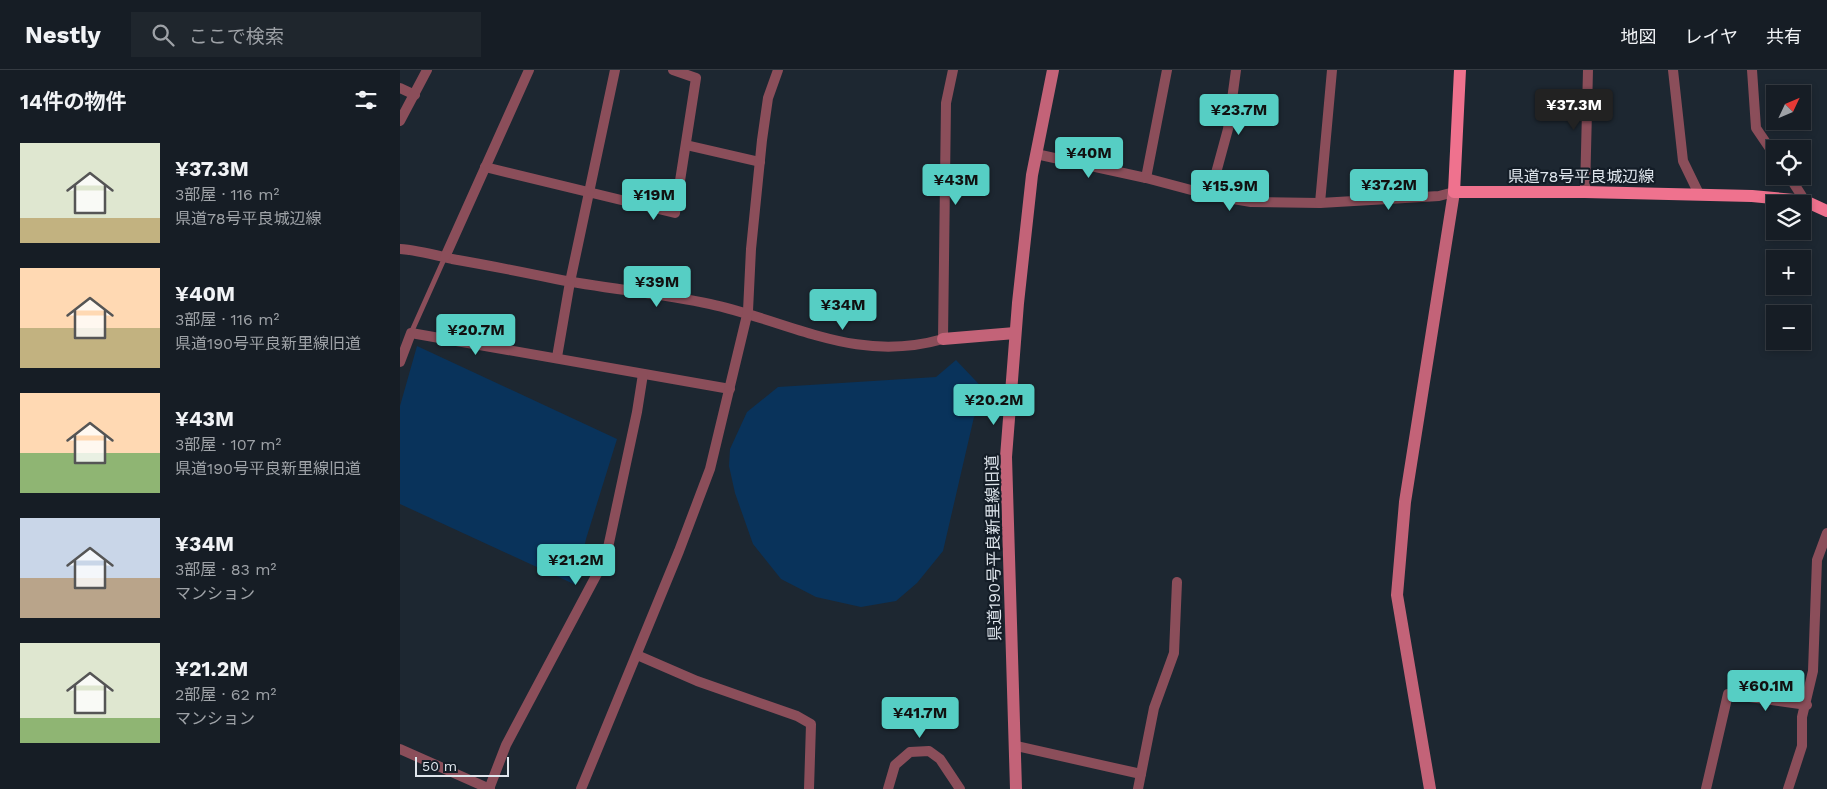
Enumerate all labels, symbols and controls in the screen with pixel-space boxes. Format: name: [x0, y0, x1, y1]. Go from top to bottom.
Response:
search box: [131, 12, 481, 57]
text: Nestly: [25, 21, 101, 49]
icon: search: [149, 21, 177, 49]
text: ここで検索: [189, 25, 284, 48]
text: 地図: [1621, 26, 1657, 47]
text: レイヤ: [1685, 26, 1738, 47]
text: 共有: [1766, 26, 1802, 47]
north arrow: [1766, 85, 1811, 130]
map controls: [1766, 85, 1811, 350]
icon: filters: [352, 86, 380, 114]
pin: ¥37.3M: [1533, 88, 1615, 131]
text: 14件の物件: [20, 89, 127, 114]
pin: ¥23.7M: [1198, 93, 1280, 136]
text: ¥37.3M: [1546, 95, 1602, 114]
text: ¥23.7M: [1211, 100, 1267, 119]
pin: ¥40M: [1059, 136, 1119, 179]
button: locate: [1766, 140, 1811, 185]
text: ¥40M: [1066, 143, 1112, 162]
text: ¥37.3M: [175, 156, 249, 181]
icon: home: [60, 163, 120, 223]
pin: ¥43M: [926, 164, 986, 206]
street label: 県道78号平良城辺線: [1508, 167, 1654, 186]
pin: ¥37.2M: [1348, 168, 1430, 211]
text: ¥43M: [933, 170, 979, 189]
pin: ¥15.9M: [1189, 170, 1271, 212]
text: ¥37.2M: [1361, 175, 1417, 194]
text: ¥15.9M: [1202, 176, 1258, 195]
pin: ¥19M: [624, 178, 684, 221]
text: 3部屋 · 116 m²: [175, 185, 279, 204]
text: ¥19M: [633, 185, 675, 204]
button: layers: [1766, 195, 1811, 240]
text: 県道78号平良城辺線: [175, 209, 322, 228]
button: +: [1766, 250, 1811, 295]
pin: ¥39M: [627, 266, 687, 308]
text: ¥39M: [635, 272, 679, 291]
text: ¥40M: [175, 281, 235, 306]
icon: home: [60, 288, 120, 348]
pin: ¥34M: [813, 288, 873, 331]
text: ¥34M: [820, 295, 866, 314]
button: −: [1766, 305, 1811, 350]
text: 3部屋 · 116 m²: [175, 310, 279, 329]
pin: ¥20.7M: [435, 314, 517, 356]
text: ¥20.7M: [447, 320, 505, 339]
text: 県道190号平良新里線旧道: [175, 334, 361, 353]
pin: ¥20.2M: [953, 384, 1035, 426]
text: ¥20.2M: [964, 390, 1024, 409]
text: ¥43M: [175, 406, 234, 431]
icon: home: [60, 413, 120, 473]
text: 3部屋 · 107 m²: [175, 435, 281, 454]
street label: 県道190号平良新里線旧道: [982, 455, 1005, 641]
text: 県道190号平良新里線旧道: [175, 459, 361, 478]
text: ¥34M: [175, 531, 234, 556]
icon: home: [60, 538, 120, 598]
pin: ¥21.2M: [535, 544, 617, 586]
text: ¥21.2M: [548, 550, 604, 569]
text: 3部屋 · 83 m²: [175, 560, 276, 579]
text: マンション: [175, 584, 255, 603]
text: ¥21.2M: [175, 656, 248, 681]
icon: home: [60, 663, 120, 723]
pin: ¥60.1M: [1725, 670, 1807, 712]
text: ¥60.1M: [1738, 676, 1794, 695]
text: 2部屋 · 62 m²: [175, 685, 276, 704]
pin: ¥41.7M: [879, 696, 961, 739]
text: ¥41.7M: [893, 703, 947, 722]
text: マンション: [175, 709, 255, 728]
scale bar: [415, 754, 509, 777]
text: 50 m: [422, 758, 457, 774]

